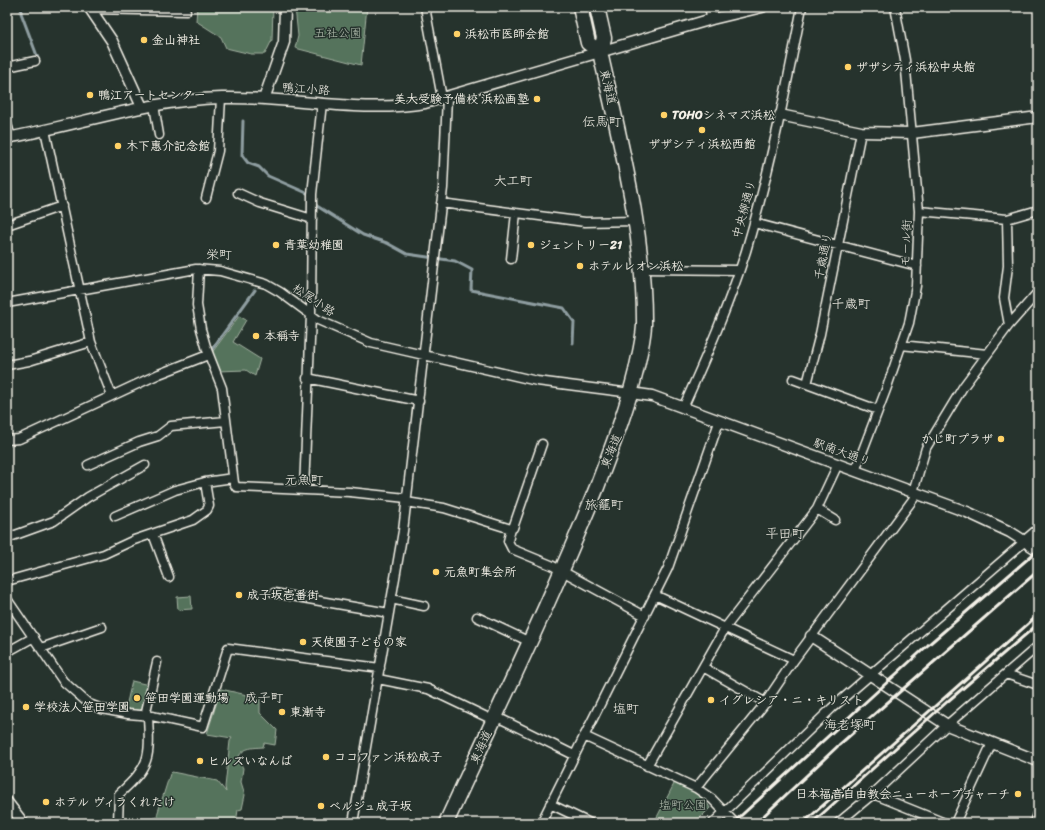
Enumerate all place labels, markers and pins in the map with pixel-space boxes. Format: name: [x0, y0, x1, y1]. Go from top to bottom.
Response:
place label: 浜松市医師会館: [465, 23, 549, 45]
place label: 金山神社: [152, 29, 200, 51]
marker: 浜松市医師会館: [452, 29, 462, 39]
marker: 金山神社: [139, 35, 149, 45]
place label: ザザシティ浜松中央館: [856, 56, 975, 78]
marker: ザザシティ浜松中央館: [843, 62, 853, 72]
place label: 鴨江アートセンター: [98, 84, 206, 106]
place label: 美大受験予備校 浜松画塾: [394, 88, 529, 110]
marker: 鴨江アートセンター: [85, 90, 95, 100]
marker: 美大受験予備校 浜松画塾: [532, 94, 542, 104]
place label: TOHOシネマズ浜松: [672, 104, 775, 126]
marker: TOHOシネマズ浜松: [659, 110, 669, 120]
marker: ザザシティ浜松西館: [697, 125, 707, 135]
place label: ザザシティ浜松西館: [648, 133, 756, 155]
place label: 木下惠介記念館: [126, 135, 210, 157]
marker: 木下惠介記念館: [113, 141, 123, 151]
place label: 青葉幼稚園: [284, 234, 344, 256]
place label: ジェントリー21: [539, 234, 622, 256]
marker: 青葉幼稚園: [271, 240, 281, 250]
marker: ジェントリー21: [526, 240, 536, 250]
place label: ホテルレオン浜松: [588, 255, 683, 277]
marker: ホテルレオン浜松: [575, 261, 585, 271]
place label: 本稱寺: [264, 325, 300, 347]
marker: 本稱寺: [251, 331, 261, 341]
place label: かじ町プラザ: [921, 428, 993, 450]
marker: かじ町プラザ: [996, 434, 1006, 444]
place label: 元魚町集会所: [444, 561, 517, 583]
marker: 元魚町集会所: [431, 567, 441, 577]
place label: 成子坂壱番街: [247, 584, 319, 606]
marker: 成子坂壱番街: [234, 590, 244, 600]
place label: 天使園子どもの家: [311, 631, 407, 653]
marker: 天使園子どもの家: [298, 637, 308, 647]
place label: 笹田学園運動場: [145, 687, 229, 709]
place label: イグレシア・ニ・キリスト: [719, 689, 864, 711]
marker: 笹田学園運動場: [132, 693, 142, 703]
marker: イグレシア・ニ・キリスト: [706, 695, 716, 705]
place label: 学校法人笹田学園: [34, 696, 130, 718]
place label: 東漸寺: [290, 701, 326, 723]
marker: 学校法人笹田学園: [21, 702, 31, 712]
marker: 東漸寺: [277, 707, 287, 717]
place label: ココファン浜松成子: [334, 746, 442, 768]
place label: ヒルズいなんば: [208, 750, 292, 772]
marker: ココファン浜松成子: [321, 752, 331, 762]
marker: ヒルズいなんば: [195, 756, 205, 766]
place label: 日本福音自由教会ニューホープチャーチ: [795, 783, 1010, 805]
marker: 日本福音自由教会ニューホープチャーチ: [1013, 789, 1023, 799]
place label: ホテル ヴィラくれたけ: [54, 791, 175, 813]
place label: ベルジュ成子坂: [329, 795, 412, 817]
marker: ホテル ヴィラくれたけ: [41, 797, 51, 807]
marker: ベルジュ成子坂: [316, 801, 326, 811]

